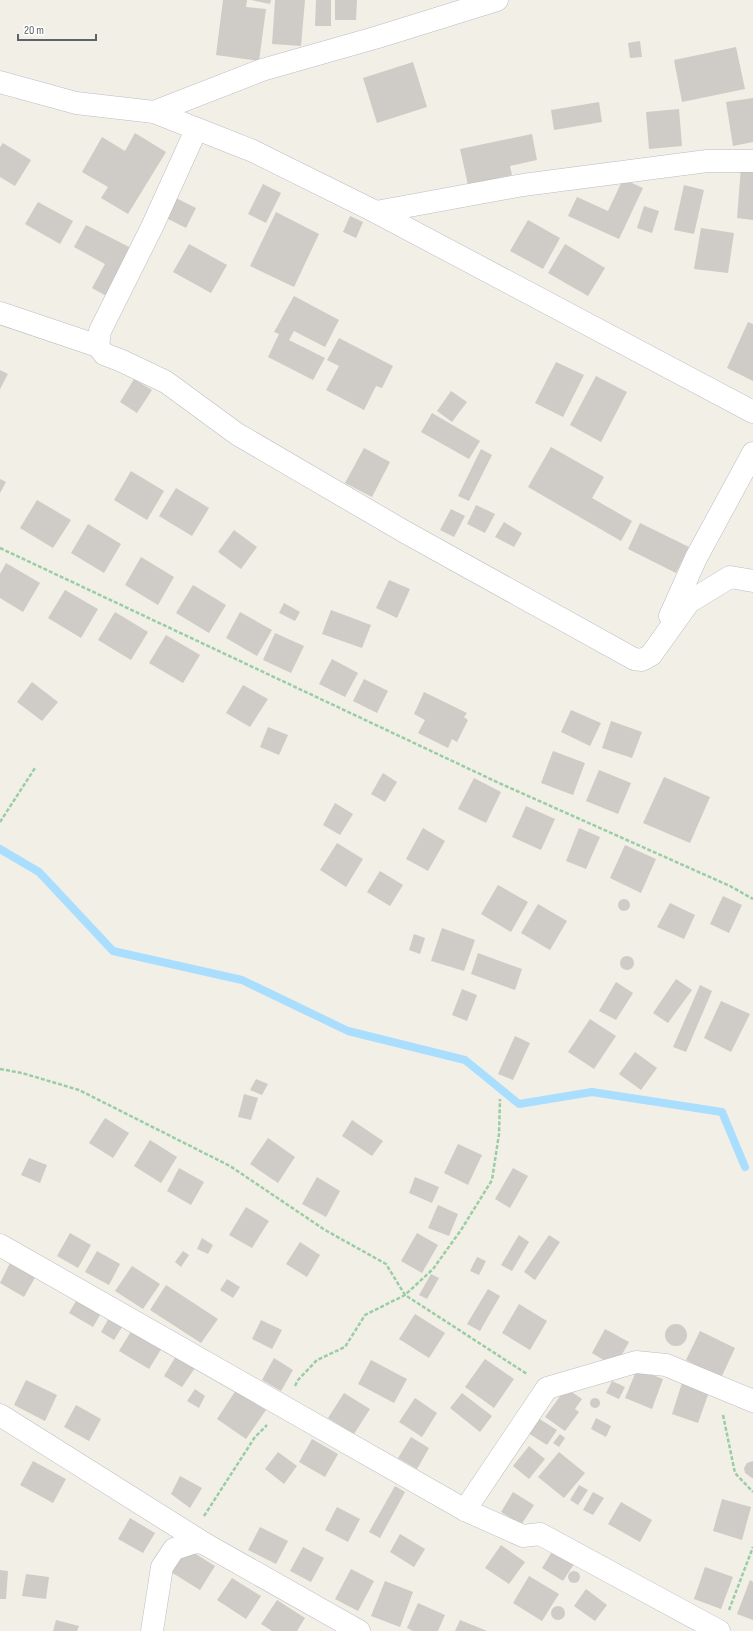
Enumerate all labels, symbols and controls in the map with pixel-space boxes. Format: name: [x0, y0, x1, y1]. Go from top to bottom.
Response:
scale bar: [18, 16, 96, 42]
text: 20 m: [24, 23, 44, 38]

